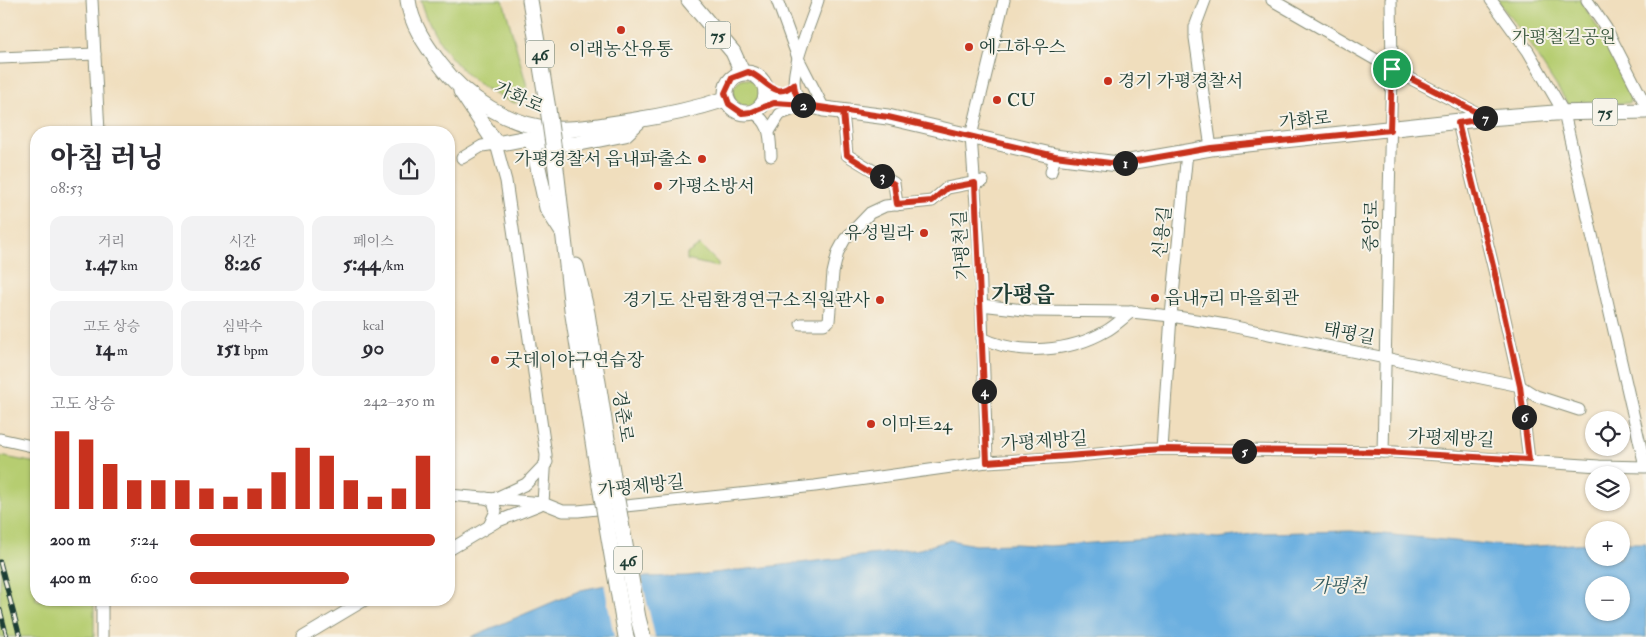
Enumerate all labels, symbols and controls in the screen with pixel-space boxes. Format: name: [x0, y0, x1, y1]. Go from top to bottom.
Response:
road number: 75: [706, 22, 730, 48]
marker: 이래농산유통: [615, 24, 627, 36]
park label: 가평철길공원: [1512, 26, 1616, 49]
place label: 에그하우스: [979, 36, 1067, 59]
place label: 이래농산유통: [569, 38, 673, 61]
road number: 46: [526, 41, 554, 68]
marker: 에그하우스: [963, 41, 975, 53]
pin: [1371, 48, 1413, 90]
icon: arrive: [1378, 55, 1406, 83]
place label: 경기 가평경찰서: [1118, 70, 1244, 93]
marker: 경기 가평경찰서: [1102, 75, 1114, 87]
street label: 가화로: [490, 76, 547, 119]
place label: CU: [1007, 89, 1035, 112]
pin: 2: [790, 92, 816, 118]
marker: CU: [991, 94, 1003, 106]
text: 2: [800, 97, 807, 114]
road number: 75: [1592, 98, 1618, 125]
street label: 가화로: [1278, 106, 1332, 135]
pin: 7: [1472, 106, 1498, 130]
text: 7: [1482, 110, 1489, 127]
text: 아침 러닝: [50, 141, 164, 176]
button: share: [383, 143, 435, 195]
place label: 가평경찰서 읍내파출소: [514, 148, 692, 171]
pin: 1: [1112, 150, 1138, 176]
marker: 가평경찰서 읍내파출소: [696, 153, 708, 165]
text: 1: [1123, 155, 1128, 172]
pin: 3: [870, 164, 894, 188]
text: 3: [880, 168, 885, 185]
place label: 가평소방서: [668, 175, 755, 198]
text: 08:53: [50, 178, 83, 198]
marker: 가평소방서: [652, 180, 664, 192]
street label: 중앙로: [1360, 200, 1383, 252]
street label: 신용길: [1148, 205, 1177, 259]
street label: 가평천길: [948, 210, 975, 280]
place label: 유성빌라: [844, 222, 915, 245]
marker: 유성빌라: [918, 227, 930, 239]
text: 거리: [98, 233, 125, 250]
text: 시간: [229, 233, 256, 250]
text: 페이스: [353, 233, 394, 250]
text: 1.47: [85, 250, 117, 277]
text: 8:26: [224, 250, 261, 277]
text: 5:44: [343, 250, 380, 277]
text: km: [117, 257, 138, 274]
text: /km: [380, 257, 404, 274]
district label: 가평읍: [991, 281, 1055, 309]
place label: 읍내7리 마을회관: [1165, 287, 1299, 310]
place label: 경기도 산림환경연구소직원관사: [623, 289, 871, 312]
marker: 읍내7리 마을회관: [1149, 292, 1161, 304]
marker: 경기도 산림환경연구소직원관사: [874, 294, 886, 306]
text: kcal: [363, 317, 384, 334]
street label: 태평길: [1321, 317, 1377, 350]
text: 고도 상승: [83, 318, 140, 335]
text: 심박수: [222, 318, 263, 335]
text: 90: [363, 334, 384, 361]
text: 14: [95, 335, 114, 362]
text: 151: [217, 335, 241, 362]
text: m: [114, 342, 128, 359]
text: bpm: [241, 342, 268, 359]
place label: 굿데이야구연습장: [505, 349, 645, 372]
marker: 굿데이야구연습장: [489, 354, 501, 366]
pin: 4: [972, 378, 996, 404]
text: 4: [981, 383, 988, 400]
street label: 경춘로: [607, 389, 638, 444]
text: 242–250 m: [363, 391, 435, 411]
text: 고도 상승: [50, 394, 115, 414]
pin: 6: [1512, 404, 1536, 430]
text: 6: [1521, 409, 1528, 426]
map controls: [1585, 411, 1630, 621]
button: locate: [1585, 411, 1630, 456]
place label: 이마트24: [881, 413, 953, 436]
marker: 이마트24: [865, 418, 877, 430]
street label: 가평제방길: [1407, 425, 1495, 452]
street label: 가평제방길: [1000, 427, 1088, 456]
pin: 5: [1232, 438, 1256, 464]
text: 5: [1241, 443, 1248, 460]
button: layers: [1585, 466, 1630, 511]
street label: 가평제방길: [597, 471, 685, 502]
button: +: [1585, 521, 1630, 566]
text: 200 m: [50, 530, 90, 550]
text: 5:24: [130, 530, 158, 550]
road number: 46: [614, 546, 642, 574]
text: 400 m: [50, 568, 91, 588]
text: 6:00: [130, 568, 158, 588]
water label: 가평천: [1311, 574, 1368, 598]
button: −: [1585, 576, 1630, 621]

